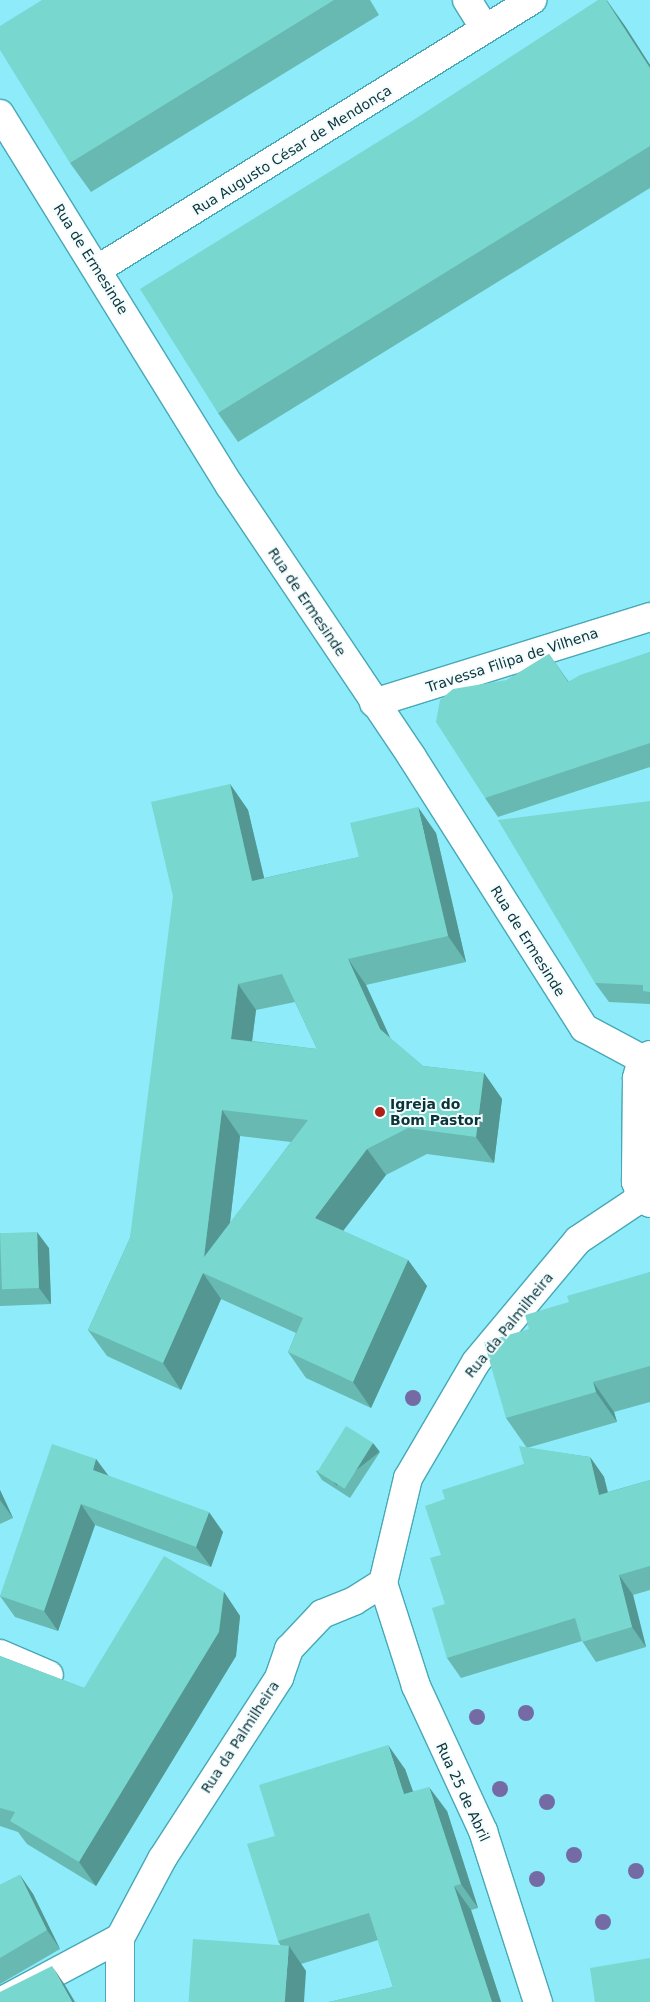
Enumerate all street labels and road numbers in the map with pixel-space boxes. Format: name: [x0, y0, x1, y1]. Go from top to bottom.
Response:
street label: Rua Augusto César de Mendonça: [189, 82, 395, 218]
street label: Rua de Ermesinde: [50, 201, 132, 317]
street label: Rua de Ermesinde: [264, 545, 350, 659]
street label: Travessa Filipa de Vilhena: [424, 624, 600, 696]
street label: Rua de Ermesinde: [487, 883, 569, 999]
street label: Rua da Palmilheira: [461, 1269, 557, 1381]
street label: Rua da Palmilheira: [197, 1678, 283, 1796]
street label: Rua 25 de Abril: [433, 1740, 493, 1844]

